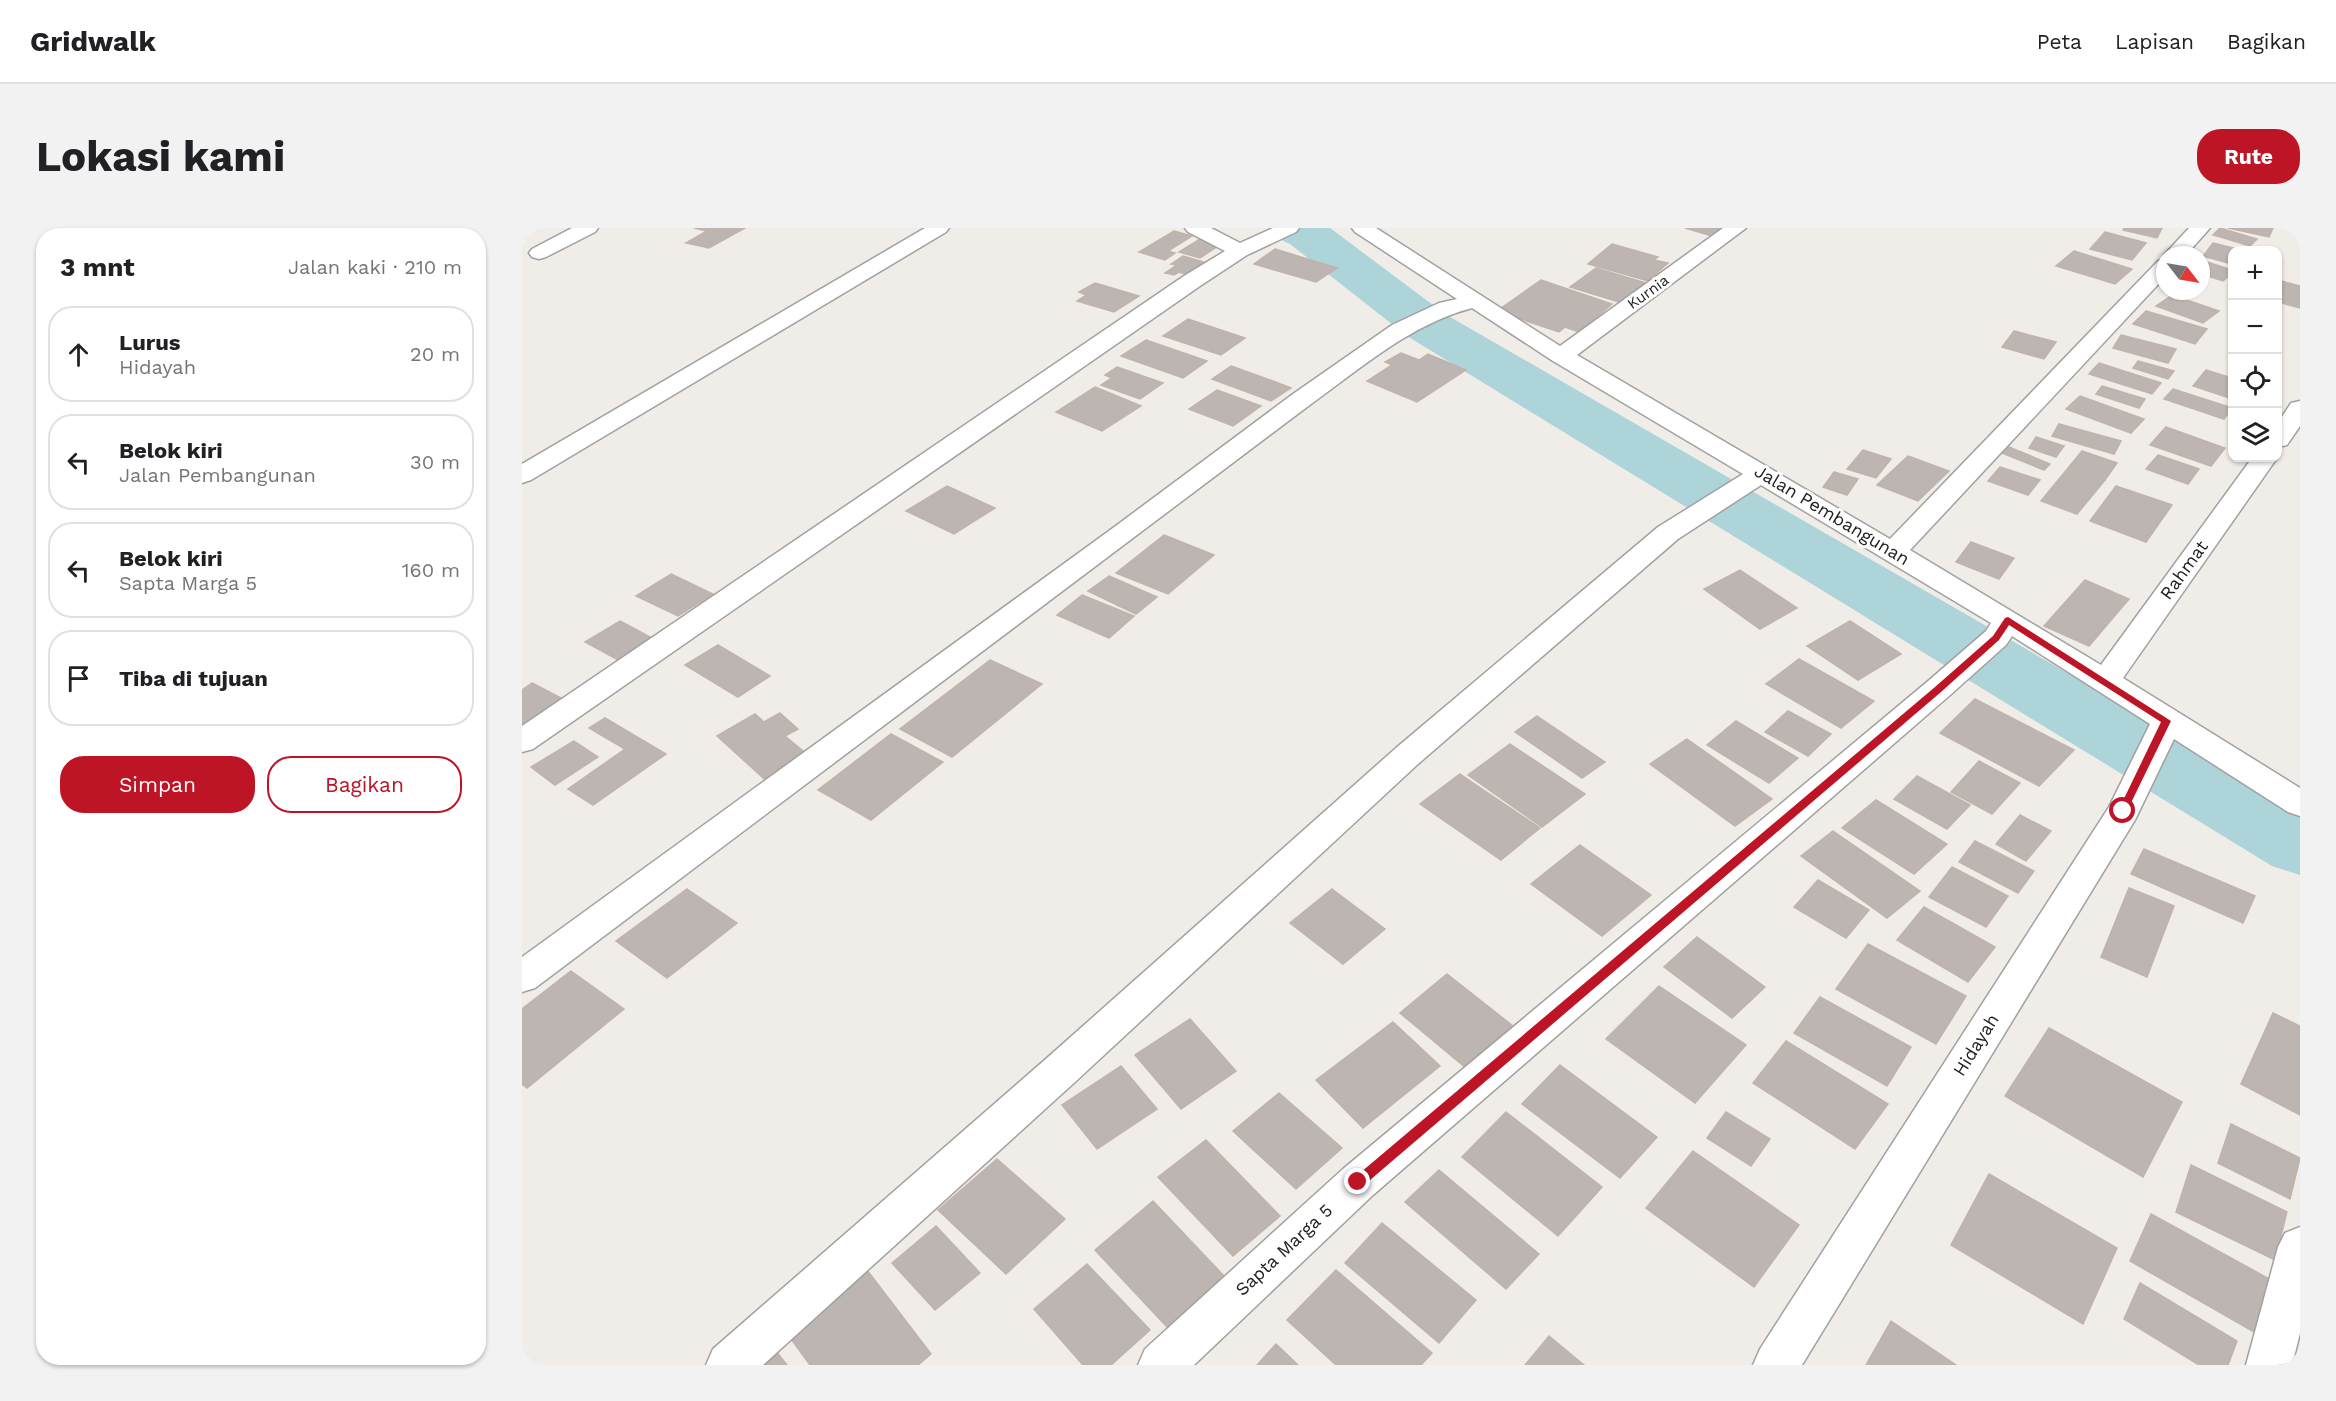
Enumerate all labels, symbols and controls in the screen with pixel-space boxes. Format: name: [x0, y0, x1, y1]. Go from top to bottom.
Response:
text: Gridwalk: [30, 25, 156, 58]
text: Peta: [2037, 29, 2082, 54]
text: Lapisan: [2115, 29, 2194, 54]
text: Bagikan: [2227, 29, 2306, 54]
button: Rute: [2197, 129, 2300, 184]
text: Lokasi kami: [36, 132, 285, 181]
north arrow: [2156, 246, 2210, 300]
map controls: [2228, 246, 2282, 462]
button: +: [2228, 246, 2282, 300]
text: 3 mnt: [60, 252, 135, 282]
text: Jalan kaki · 210 m: [288, 255, 462, 279]
street label: Kurnia: [1624, 271, 1673, 313]
button: −: [2228, 300, 2282, 354]
text: Lurus: [119, 330, 181, 355]
icon: ahead: [62, 338, 95, 371]
text: 20 m: [410, 342, 460, 366]
button: locate: [2228, 354, 2282, 408]
text: Hidayah: [119, 355, 196, 379]
button: layers: [2228, 408, 2282, 462]
text: Belok kiri: [119, 438, 223, 463]
icon: left: [62, 446, 95, 479]
text: 30 m: [410, 450, 460, 474]
street label: Jalan Pembangunan: [1751, 460, 1914, 569]
text: Jalan Pembangunan: [119, 463, 316, 487]
street label: Rahmat: [2155, 536, 2212, 603]
text: Belok kiri: [119, 546, 223, 571]
icon: left: [62, 554, 95, 587]
text: 160 m: [402, 558, 460, 582]
text: Sapta Marga 5: [119, 571, 257, 595]
icon: arrive: [62, 662, 95, 695]
text: Tiba di tujuan: [119, 666, 268, 691]
button: Simpan: [60, 756, 255, 813]
button: Bagikan: [267, 756, 462, 813]
route start: [2109, 797, 2135, 823]
street label: Hidayah: [1948, 1010, 2003, 1080]
route end: [1344, 1168, 1370, 1194]
street label: Sapta Marga 5: [1231, 1200, 1336, 1300]

